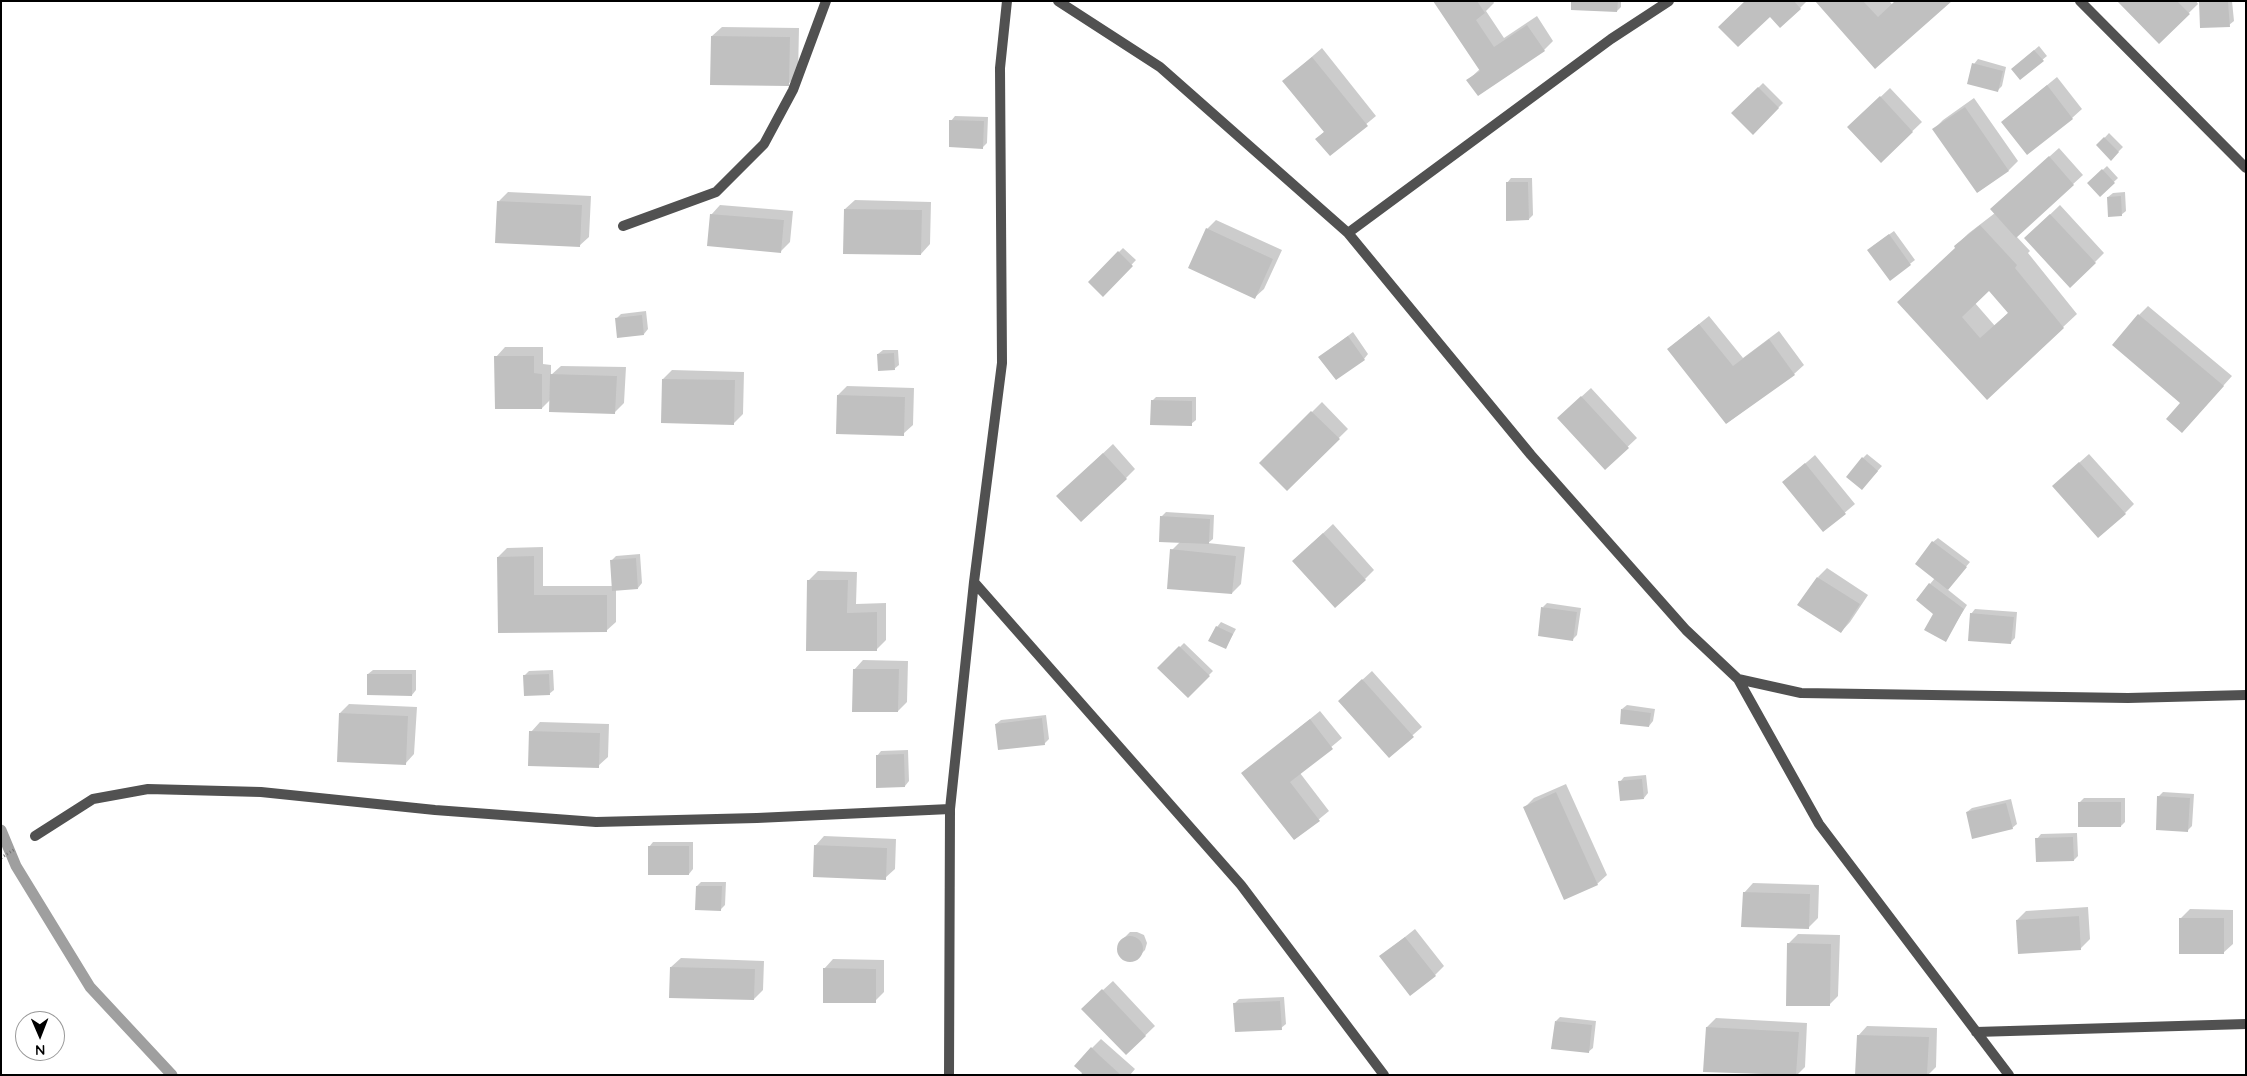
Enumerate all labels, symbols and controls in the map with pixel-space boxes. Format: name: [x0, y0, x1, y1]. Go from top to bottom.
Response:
north arrow: [15, 1011, 65, 1061]
text: N: [35, 1041, 46, 1059]

